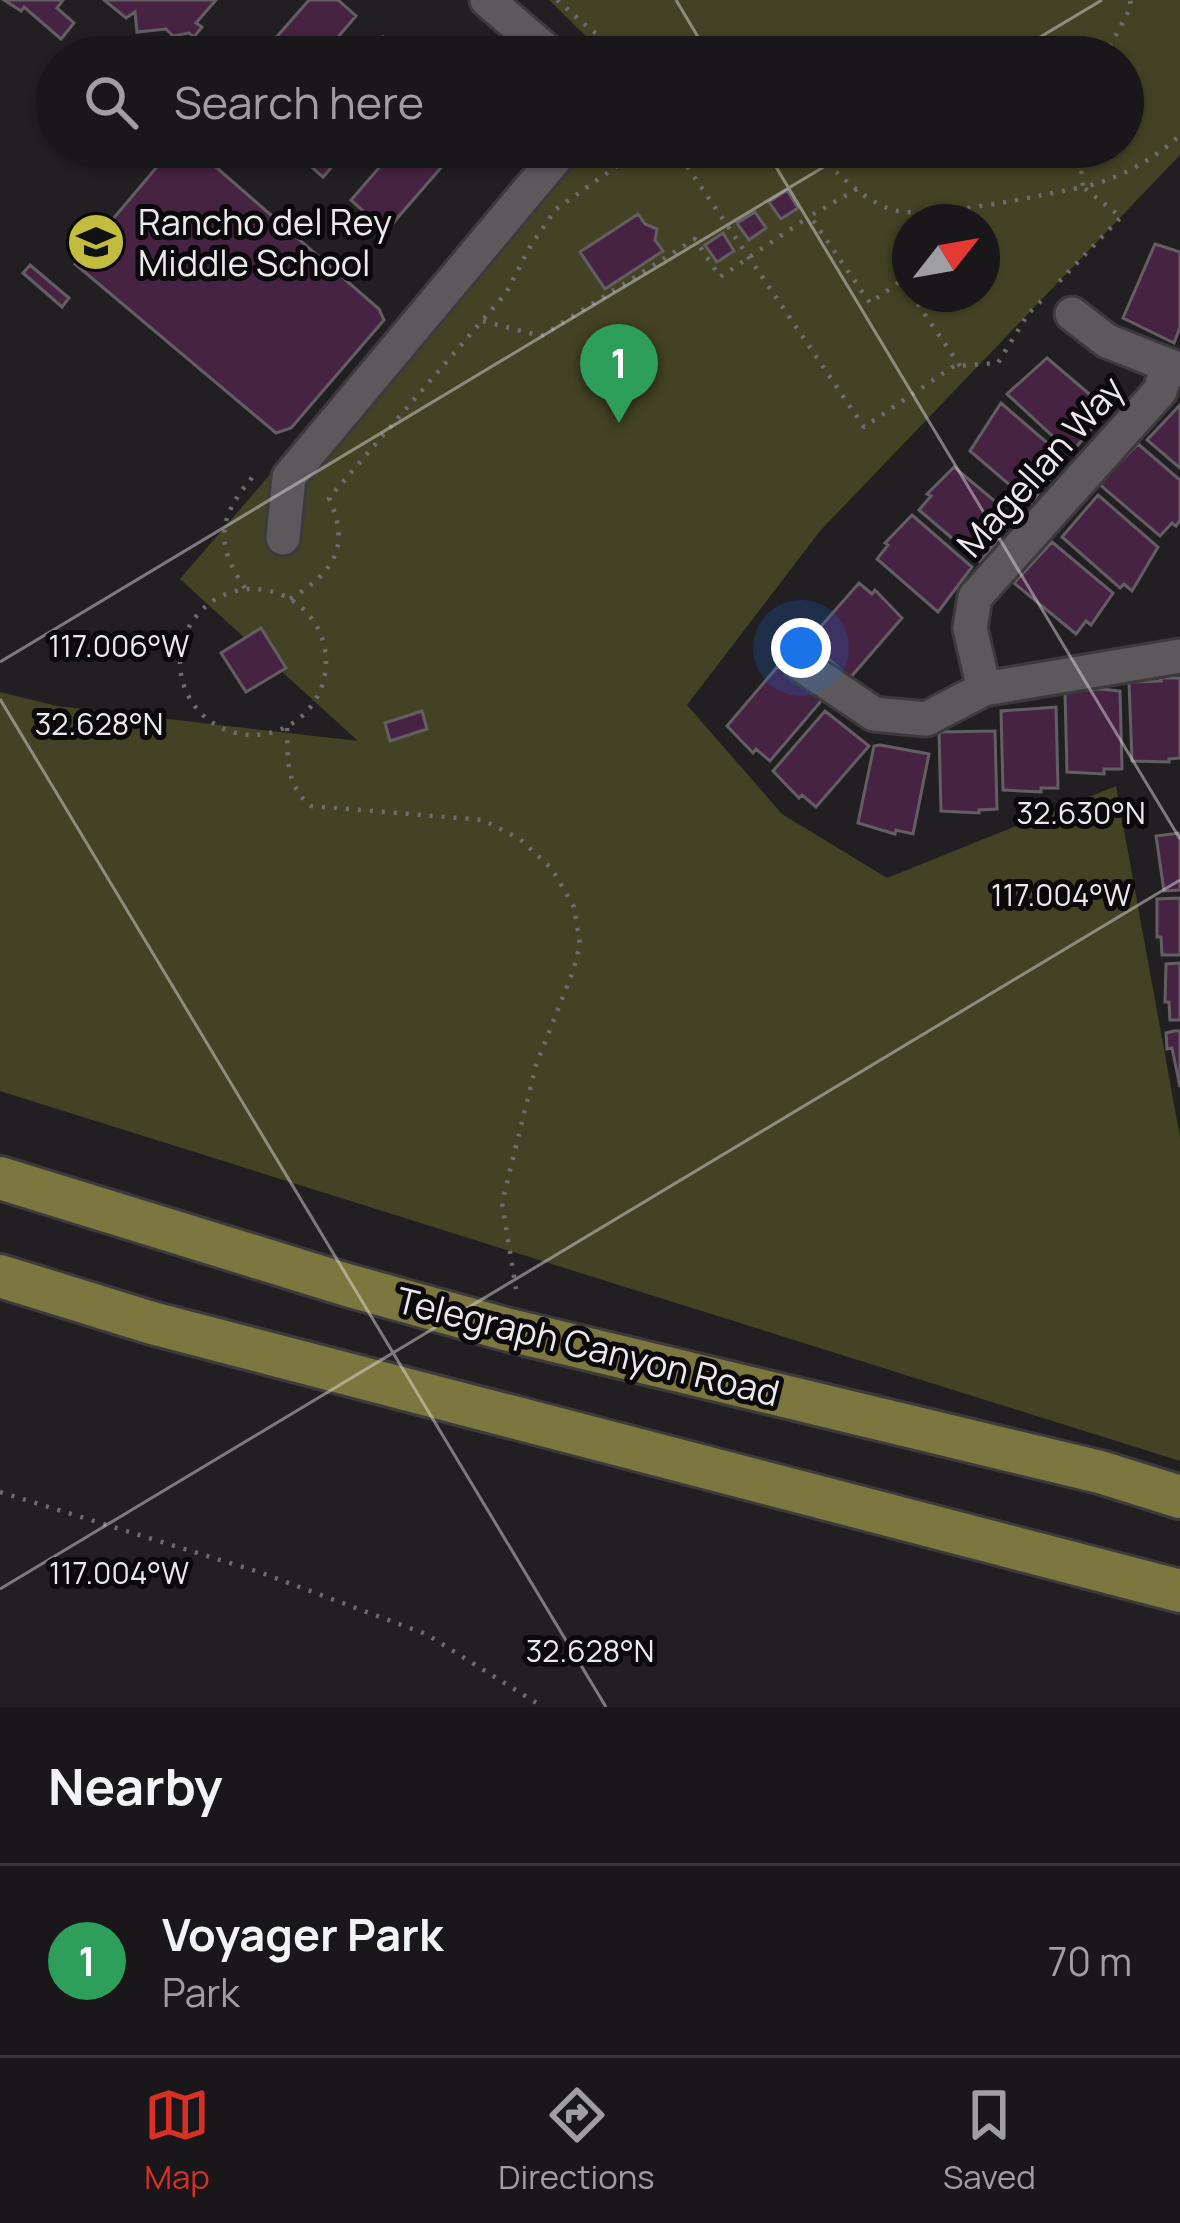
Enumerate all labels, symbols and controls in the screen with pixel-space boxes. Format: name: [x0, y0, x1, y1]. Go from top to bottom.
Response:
search box: [36, 36, 1144, 168]
icon: search: [78, 69, 144, 135]
text: Search here: [174, 71, 424, 133]
place label: Rancho del Rey Middle School: [138, 197, 392, 287]
north arrow: [892, 204, 1000, 312]
school or university icon: Rancho del Rey Middle School: [65, 211, 127, 273]
pin: 1: [580, 324, 658, 423]
street label: Magellan Way: [946, 365, 1134, 567]
your location: [771, 618, 831, 678]
text: 117.006°W: [49, 625, 189, 666]
text: 32.628°N: [35, 703, 163, 744]
text: 32.630°N: [1017, 792, 1145, 833]
text: 117.004°W: [991, 874, 1131, 915]
street label: Telegraph Canyon Road: [392, 1275, 784, 1417]
text: 117.004°W: [49, 1552, 189, 1593]
text: 32.628°N: [526, 1630, 654, 1671]
text: Nearby: [48, 1751, 223, 1820]
text: Voyager Park: [162, 1903, 443, 1965]
text: 1: [78, 1934, 96, 1988]
text: 70 m: [1048, 1934, 1132, 1988]
text: Park: [162, 1965, 240, 2019]
tab: Map: [144, 2082, 210, 2199]
tab: Directions: [498, 2082, 655, 2199]
tab: Saved: [943, 2082, 1036, 2199]

